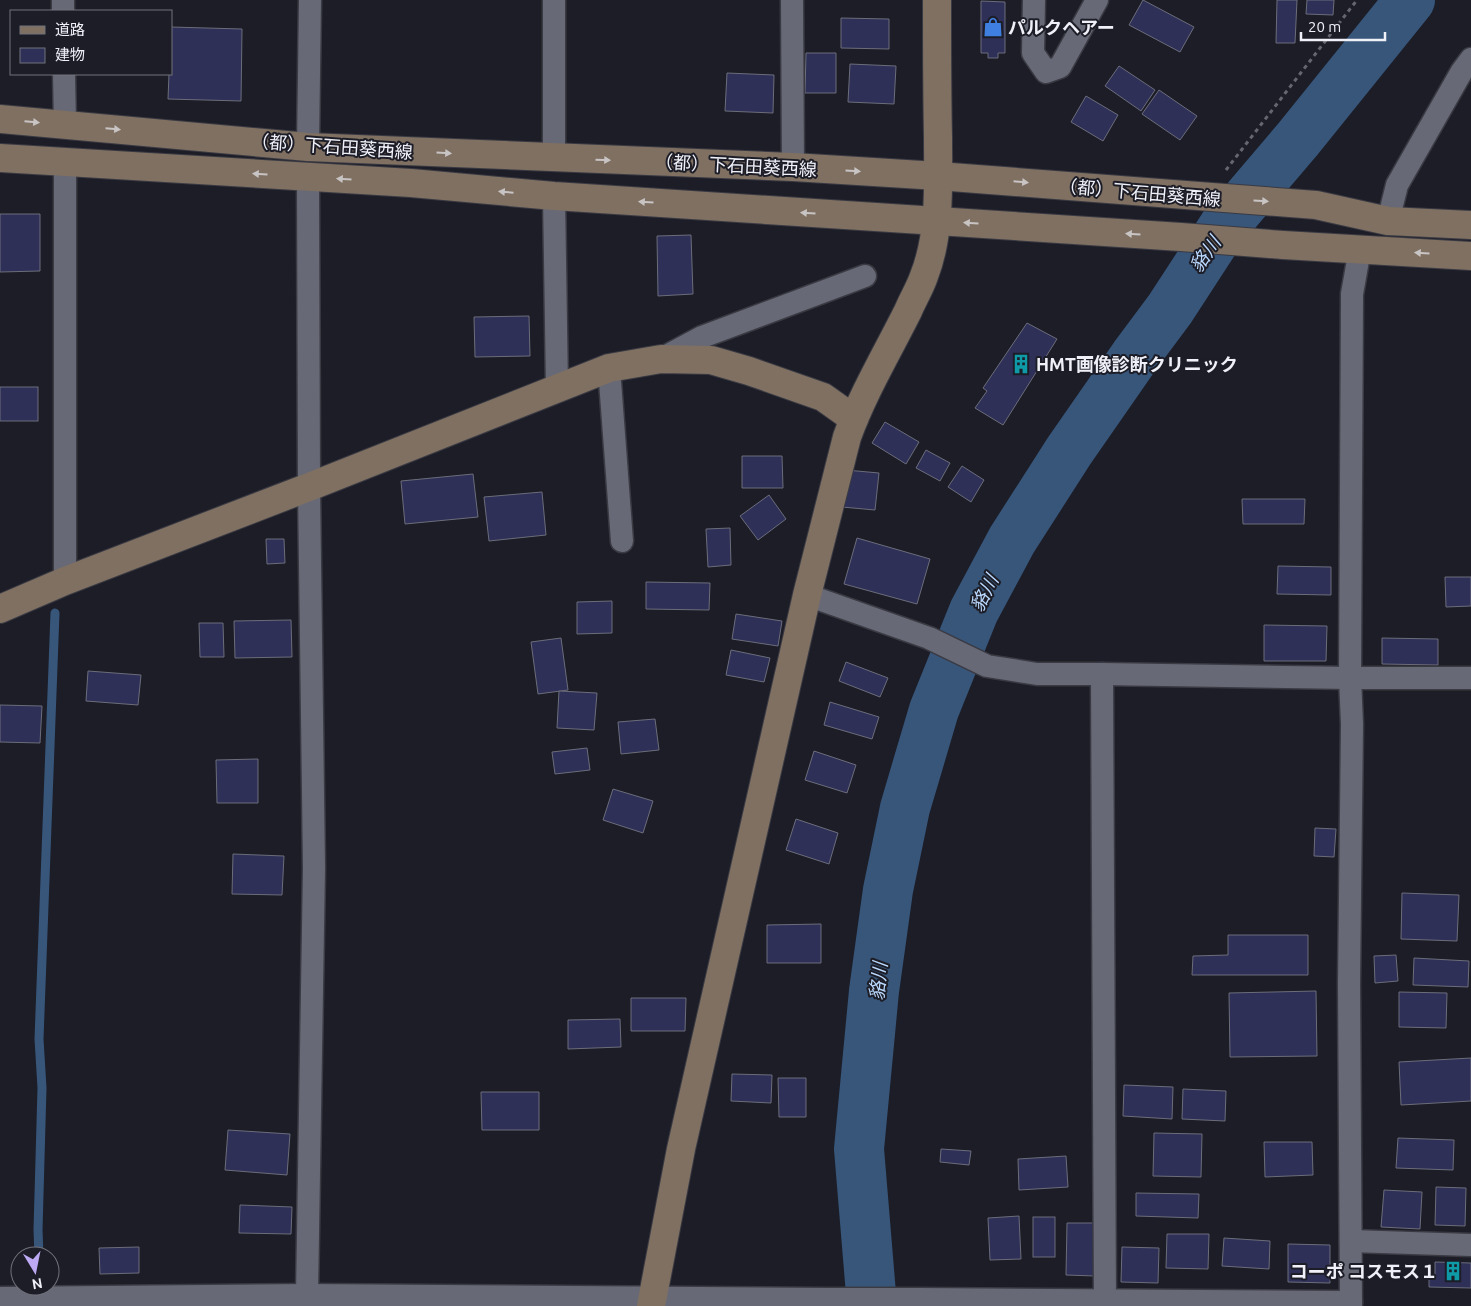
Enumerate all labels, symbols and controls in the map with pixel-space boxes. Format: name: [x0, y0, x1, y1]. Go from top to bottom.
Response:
legend: [10, 10, 172, 75]
scale bar: [1301, 10, 1385, 42]
shop icon: パルクヘアー: [982, 16, 1004, 38]
place label: パルクヘアー: [1008, 17, 1115, 37]
text: 20 m: [1308, 18, 1341, 35]
text: 道路: [55, 21, 85, 38]
text: 建物: [55, 46, 85, 63]
one-way arrow: [25, 118, 41, 126]
one-way arrow: [105, 125, 121, 133]
street label: （都）下石田葵西線: [250, 130, 414, 162]
one-way arrow: [436, 149, 452, 157]
street label: （都）下石田葵西線: [655, 151, 817, 179]
one-way arrow: [595, 156, 611, 164]
one-way arrow: [845, 167, 861, 175]
one-way arrow: [251, 170, 267, 178]
one-way arrow: [336, 175, 352, 183]
street label: （都）下石田葵西線: [1058, 175, 1222, 209]
one-way arrow: [1013, 179, 1029, 187]
one-way arrow: [498, 188, 514, 196]
one-way arrow: [1253, 197, 1269, 205]
one-way arrow: [638, 198, 654, 206]
one-way arrow: [800, 208, 816, 216]
one-way arrow: [962, 219, 978, 227]
one-way arrow: [1125, 229, 1141, 237]
water label: 貉川: [1185, 230, 1226, 276]
one-way arrow: [1414, 248, 1430, 256]
building icon: HMT画像診断クリニック: [1010, 353, 1032, 375]
place label: HMT画像診断クリニック: [1036, 354, 1238, 374]
water label: 貉川: [966, 569, 1003, 615]
water label: 貉川: [865, 959, 891, 1001]
north arrow: [10, 1246, 60, 1296]
building icon: コーポ コスモス１: [1442, 1260, 1464, 1282]
place label: コーポ コスモス１: [1290, 1261, 1438, 1281]
text: N: [31, 1275, 44, 1293]

